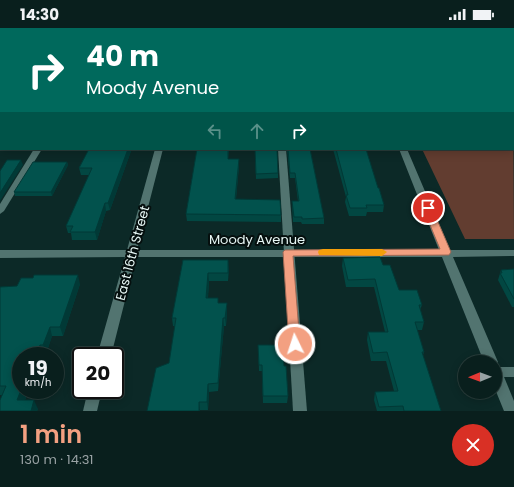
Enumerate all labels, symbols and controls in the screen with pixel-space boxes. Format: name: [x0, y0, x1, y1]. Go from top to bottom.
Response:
text: 14:30: [20, 4, 59, 25]
text: 40 m: [86, 37, 159, 76]
icon: right: [20, 44, 72, 96]
text: Moody Avenue: [86, 75, 219, 100]
icon: left: [204, 120, 226, 142]
icon: ahead: [246, 120, 268, 142]
icon: right: [288, 120, 310, 142]
pin: [411, 191, 445, 225]
icon: arrive: [417, 197, 439, 219]
street label: East 16th Street: [111, 203, 154, 303]
street label: Moody Avenue: [209, 230, 305, 249]
position arrow: [274, 323, 316, 365]
speed limit sign: 20: [72, 347, 124, 399]
text: 19: [28, 354, 48, 382]
north arrow: [458, 355, 502, 399]
map controls: [458, 355, 502, 399]
text: km/h: [25, 375, 51, 390]
text: 1 min: [20, 418, 82, 451]
button: close: [452, 424, 494, 466]
text: 130 m · 14:31: [20, 450, 93, 469]

